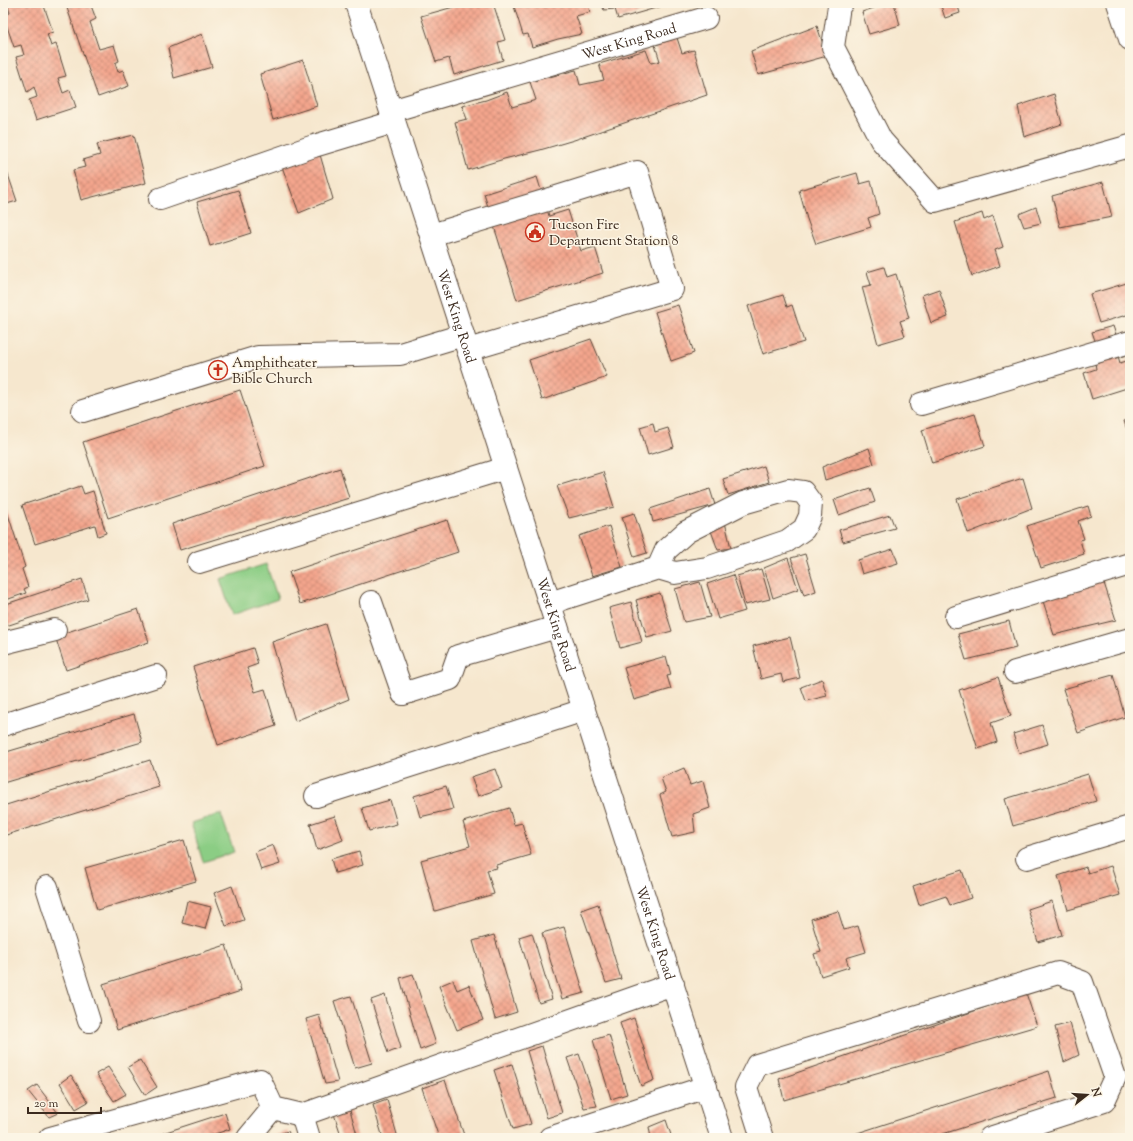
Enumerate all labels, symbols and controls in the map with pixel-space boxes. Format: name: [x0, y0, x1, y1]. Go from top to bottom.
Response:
street label: West King Road: [580, 19, 679, 66]
place label: Tucson Fire Department Station 8: [549, 216, 678, 252]
public building icon: Tucson Fire Department Station 8: [524, 221, 546, 243]
street label: West King Road: [431, 267, 480, 366]
place label: Amphitheater Bible Church: [232, 354, 318, 390]
church icon: Amphitheater Bible Church: [207, 359, 229, 381]
street label: West King Road: [530, 576, 579, 675]
street label: West King Road: [629, 884, 678, 983]
north arrow: [1067, 1075, 1107, 1115]
text: N: [1086, 1085, 1105, 1099]
scale bar: [28, 1089, 101, 1115]
text: 20 m: [34, 1095, 59, 1113]

